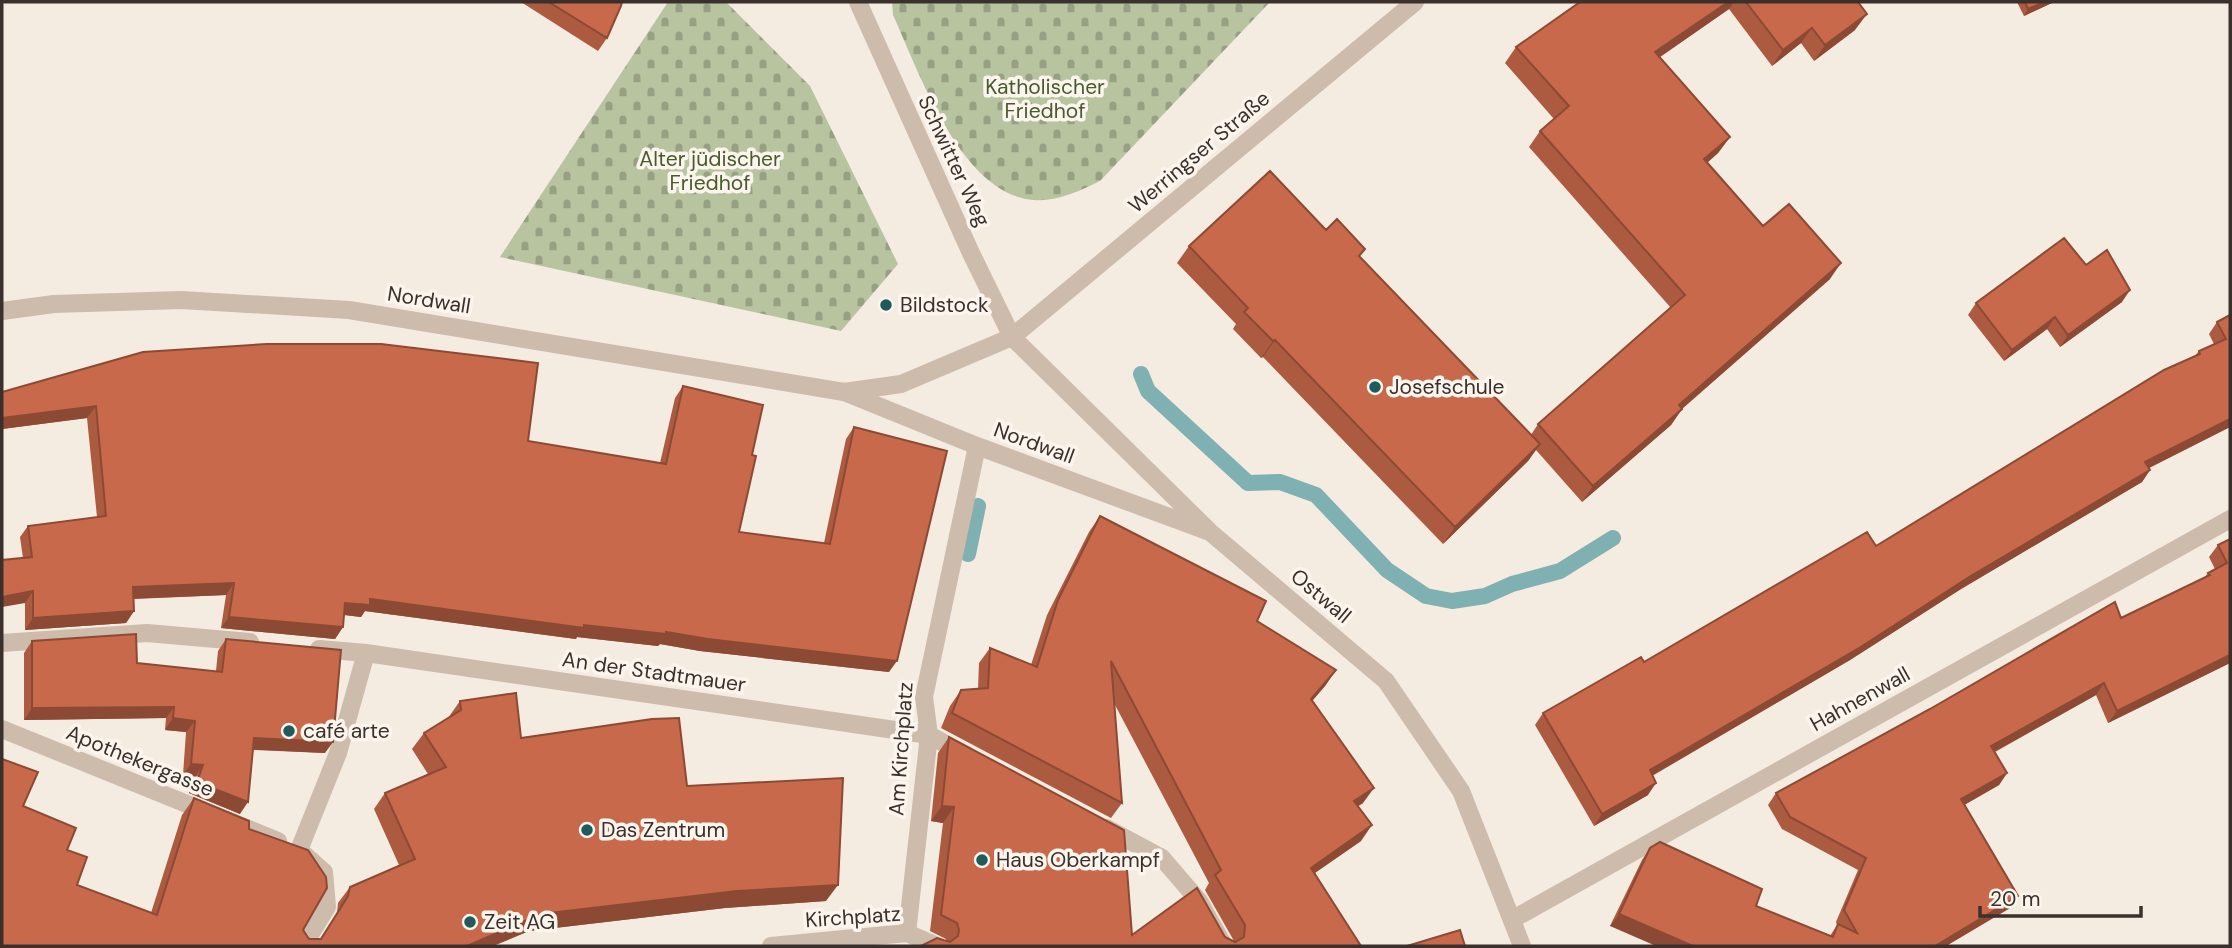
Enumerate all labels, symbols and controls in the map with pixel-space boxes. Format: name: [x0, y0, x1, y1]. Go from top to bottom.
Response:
park label: Katholischer Friedhof: [985, 73, 1105, 125]
street label: Werringser Straße: [1122, 85, 1276, 219]
street label: Schwitter Weg: [911, 91, 997, 231]
park label: Alter jüdischer Friedhof: [639, 145, 781, 197]
street label: Nordwall: [385, 280, 473, 320]
place label: Bildstock: [900, 291, 989, 319]
marker: Bildstock: [878, 297, 894, 313]
place label: Josefschule: [1389, 373, 1505, 401]
marker: Josefschule: [1367, 379, 1383, 395]
street label: Nordwall: [990, 415, 1078, 471]
street label: Ostwall: [1285, 562, 1357, 630]
street label: An der Stadtmauer: [560, 645, 748, 699]
street label: Hahnenwall: [1805, 660, 1915, 738]
street label: Am Kirchplatz: [882, 681, 920, 817]
place label: café arte: [303, 717, 390, 745]
street label: Apothekergasse: [62, 719, 218, 803]
marker: café arte: [281, 723, 297, 739]
place label: Das Zentrum: [601, 816, 725, 844]
marker: Das Zentrum: [579, 822, 595, 838]
place label: Haus Oberkampf: [996, 846, 1160, 874]
marker: Haus Oberkampf: [974, 852, 990, 868]
scale bar: [1980, 874, 2141, 918]
text: 20 m: [1990, 885, 2041, 913]
street label: Kirchplatz: [804, 900, 902, 934]
place label: Zeit AG: [484, 908, 555, 936]
marker: Zeit AG: [462, 914, 478, 930]

